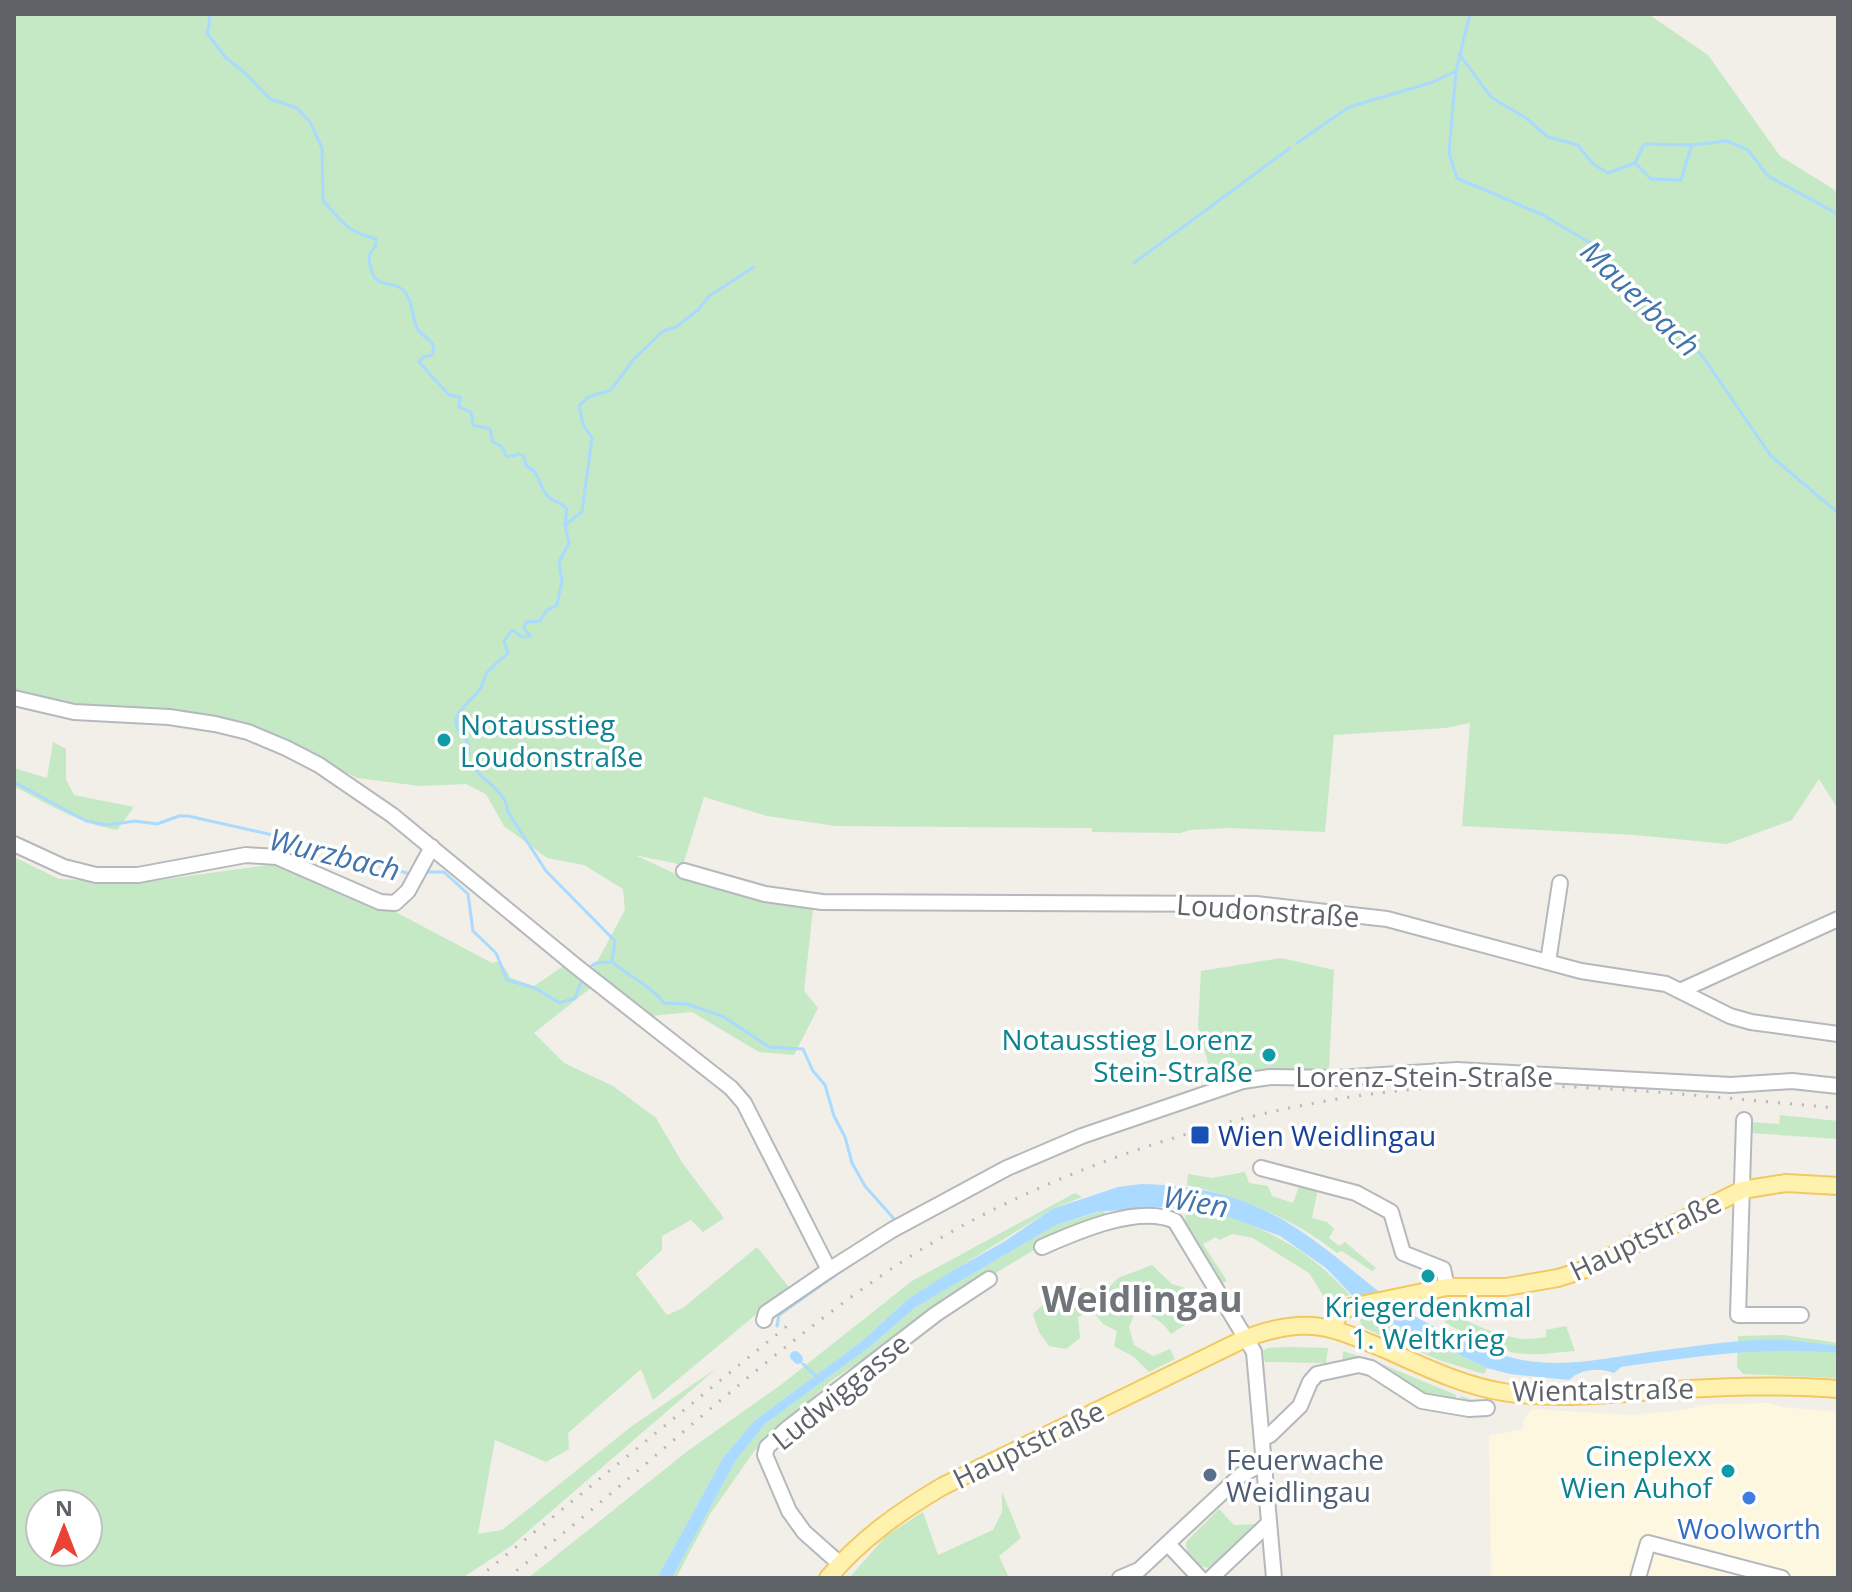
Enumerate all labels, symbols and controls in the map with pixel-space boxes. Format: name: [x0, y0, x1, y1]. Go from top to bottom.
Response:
water label: Mauerbach: [1572, 231, 1710, 365]
place label: Notausstieg Loudonstraße: [460, 705, 643, 775]
marker: Notausstieg Loudonstraße: [435, 731, 453, 749]
water label: Wurzbach: [265, 818, 405, 890]
street label: Loudonstraße: [1175, 885, 1361, 935]
place label: Notausstieg Lorenz Stein-Straße: [1002, 1020, 1253, 1090]
marker: Notausstieg Lorenz Stein-Straße: [1260, 1046, 1278, 1064]
street label: Lorenz-Stein-Straße: [1295, 1057, 1553, 1095]
place label: Wien Weidlingau: [1218, 1116, 1436, 1154]
marker: Wien Weidlingau: [1189, 1124, 1211, 1146]
water label: Wien: [1160, 1175, 1232, 1227]
street label: Hauptstraße: [1563, 1183, 1727, 1289]
marker: Kriegerdenkmal 1. Weltkrieg: [1419, 1267, 1437, 1285]
district label: Weidlingau: [1041, 1274, 1243, 1323]
place label: Kriegerdenkmal 1. Weltkrieg: [1324, 1287, 1532, 1357]
street label: Ludwiggasse: [764, 1324, 916, 1458]
street label: Wientalstraße: [1512, 1368, 1694, 1410]
street label: Hauptstraße: [946, 1391, 1110, 1497]
place label: Cineplexx Wien Auhof: [1561, 1436, 1714, 1506]
place label: Feuerwache Weidlingau: [1226, 1440, 1384, 1510]
marker: Cineplexx Wien Auhof: [1719, 1462, 1737, 1480]
marker: Feuerwache Weidlingau: [1201, 1466, 1219, 1484]
north arrow: [24, 1488, 104, 1568]
marker: Woolworth: [1740, 1489, 1758, 1507]
text: N: [55, 1492, 73, 1522]
place label: Woolworth: [1677, 1509, 1821, 1547]

